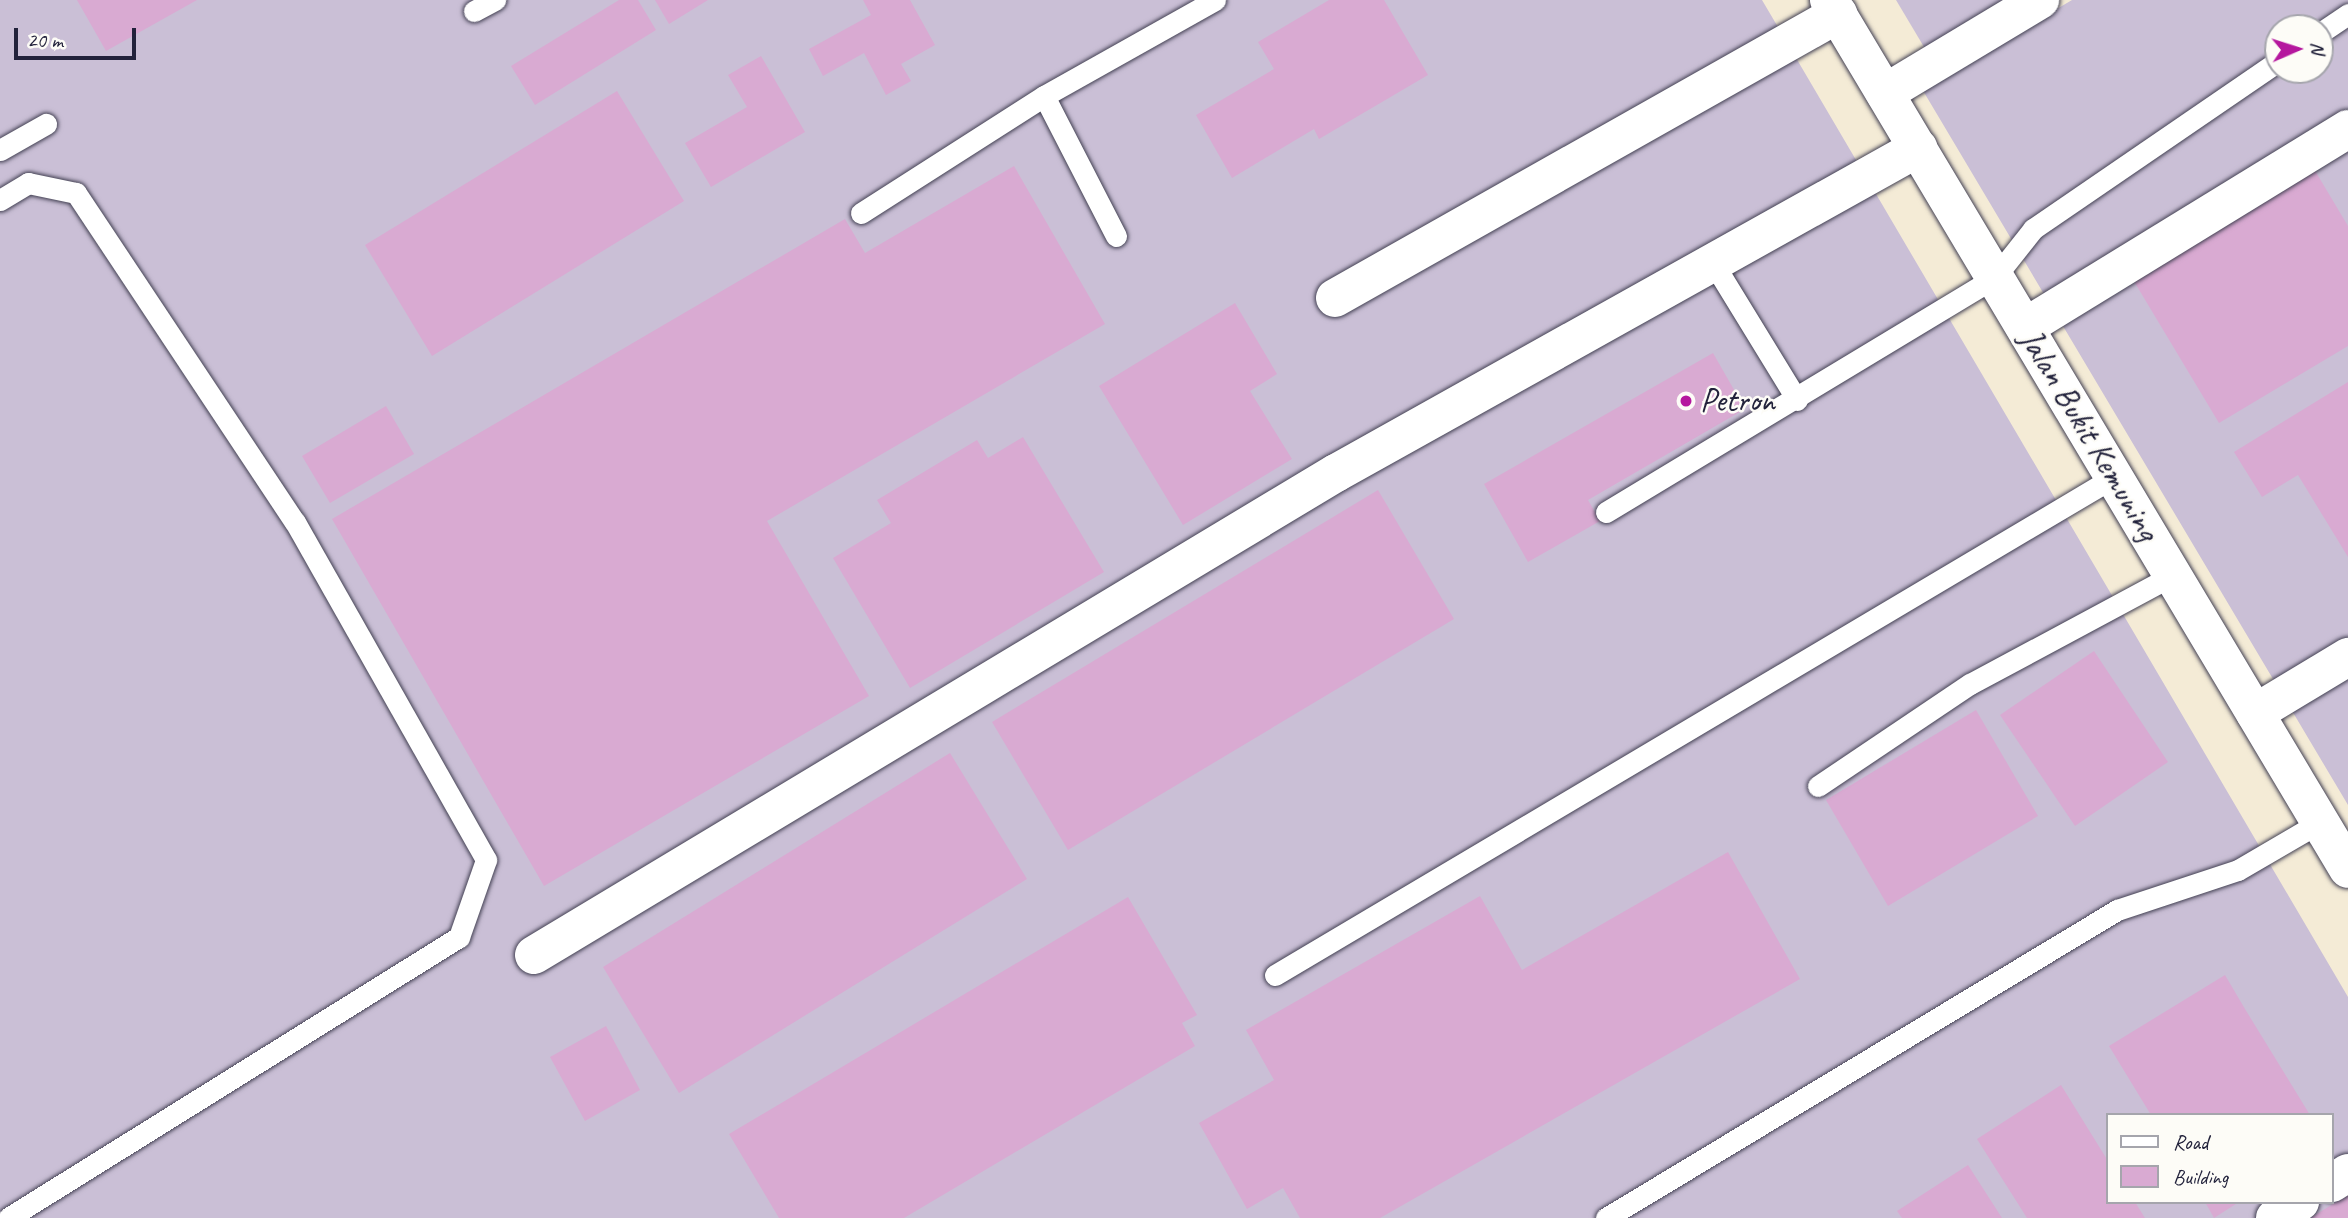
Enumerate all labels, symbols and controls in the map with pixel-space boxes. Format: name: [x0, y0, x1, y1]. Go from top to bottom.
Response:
scale bar: [18, 14, 140, 58]
north arrow: [2264, 14, 2334, 84]
text: 20 m: [27, 27, 63, 53]
text: N: [2306, 41, 2330, 55]
street label: Jalan Bukit Kemuning: [2011, 323, 2167, 547]
place label: Petron: [1700, 381, 1775, 421]
marker: Petron: [1678, 393, 1694, 409]
legend: [2106, 1113, 2334, 1204]
text: Road: [2173, 1129, 2208, 1155]
text: Building: [2173, 1164, 2228, 1190]

